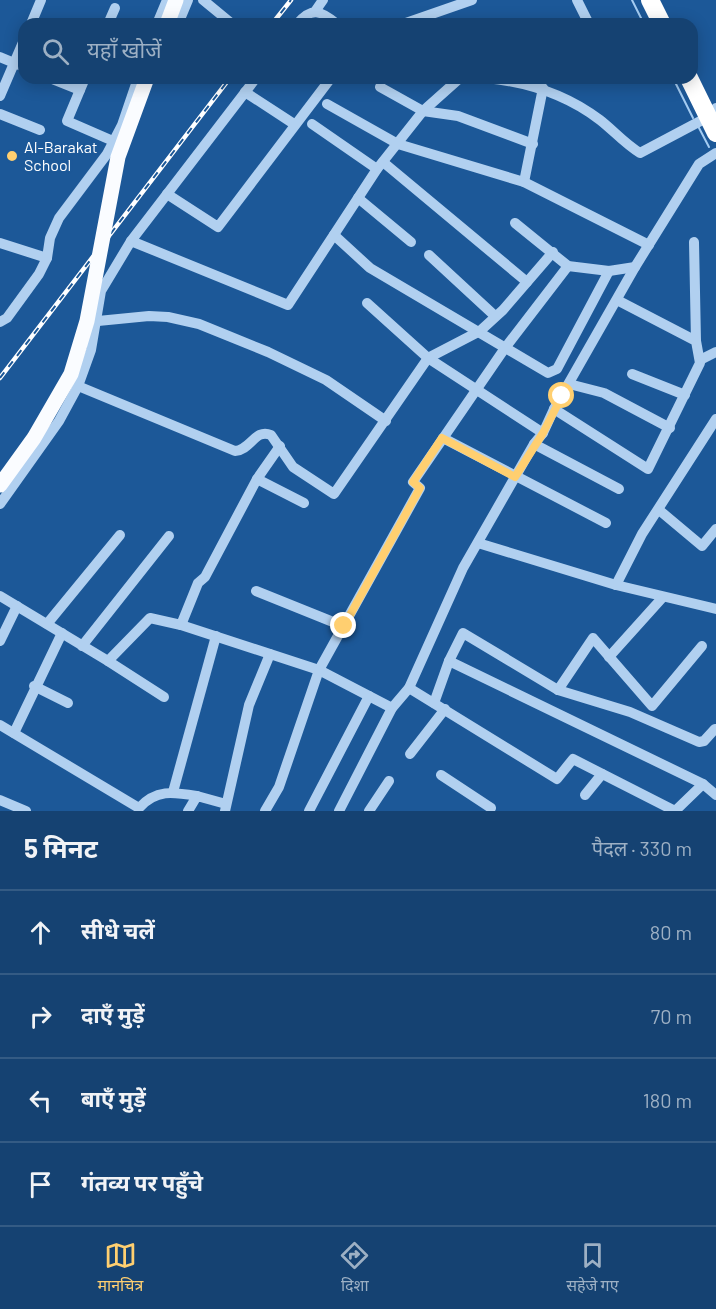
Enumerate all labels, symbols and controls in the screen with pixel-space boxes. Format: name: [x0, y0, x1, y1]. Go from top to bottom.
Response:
search box: [18, 18, 698, 84]
icon: search: [39, 35, 72, 68]
text: यहाँ खोजें: [87, 36, 162, 62]
place label: Al-Barakat School: [24, 137, 98, 174]
marker: Al-Barakat School: [5, 149, 19, 163]
route start: [548, 382, 574, 408]
route end: [330, 612, 356, 638]
text: 5 मिनट: [24, 832, 98, 863]
text: पैदल · 330 m: [592, 836, 692, 860]
icon: ahead: [24, 916, 57, 949]
text: सीधे चलें: [81, 917, 155, 943]
text: 80 m: [650, 920, 692, 944]
icon: right: [24, 1000, 57, 1033]
text: दाएँ मुड़ें: [81, 1001, 144, 1027]
text: 70 m: [651, 1004, 692, 1028]
icon: left: [24, 1084, 57, 1117]
text: बाएँ मुड़ें: [81, 1085, 146, 1111]
text: 180 m: [643, 1088, 692, 1112]
icon: arrive: [24, 1168, 57, 1201]
text: गंतव्य पर पहुँचे: [81, 1169, 203, 1195]
tab: मानचित्र: [98, 1239, 143, 1298]
tab: दिशा: [338, 1239, 371, 1298]
tab: सहेजे गए: [566, 1239, 618, 1298]

